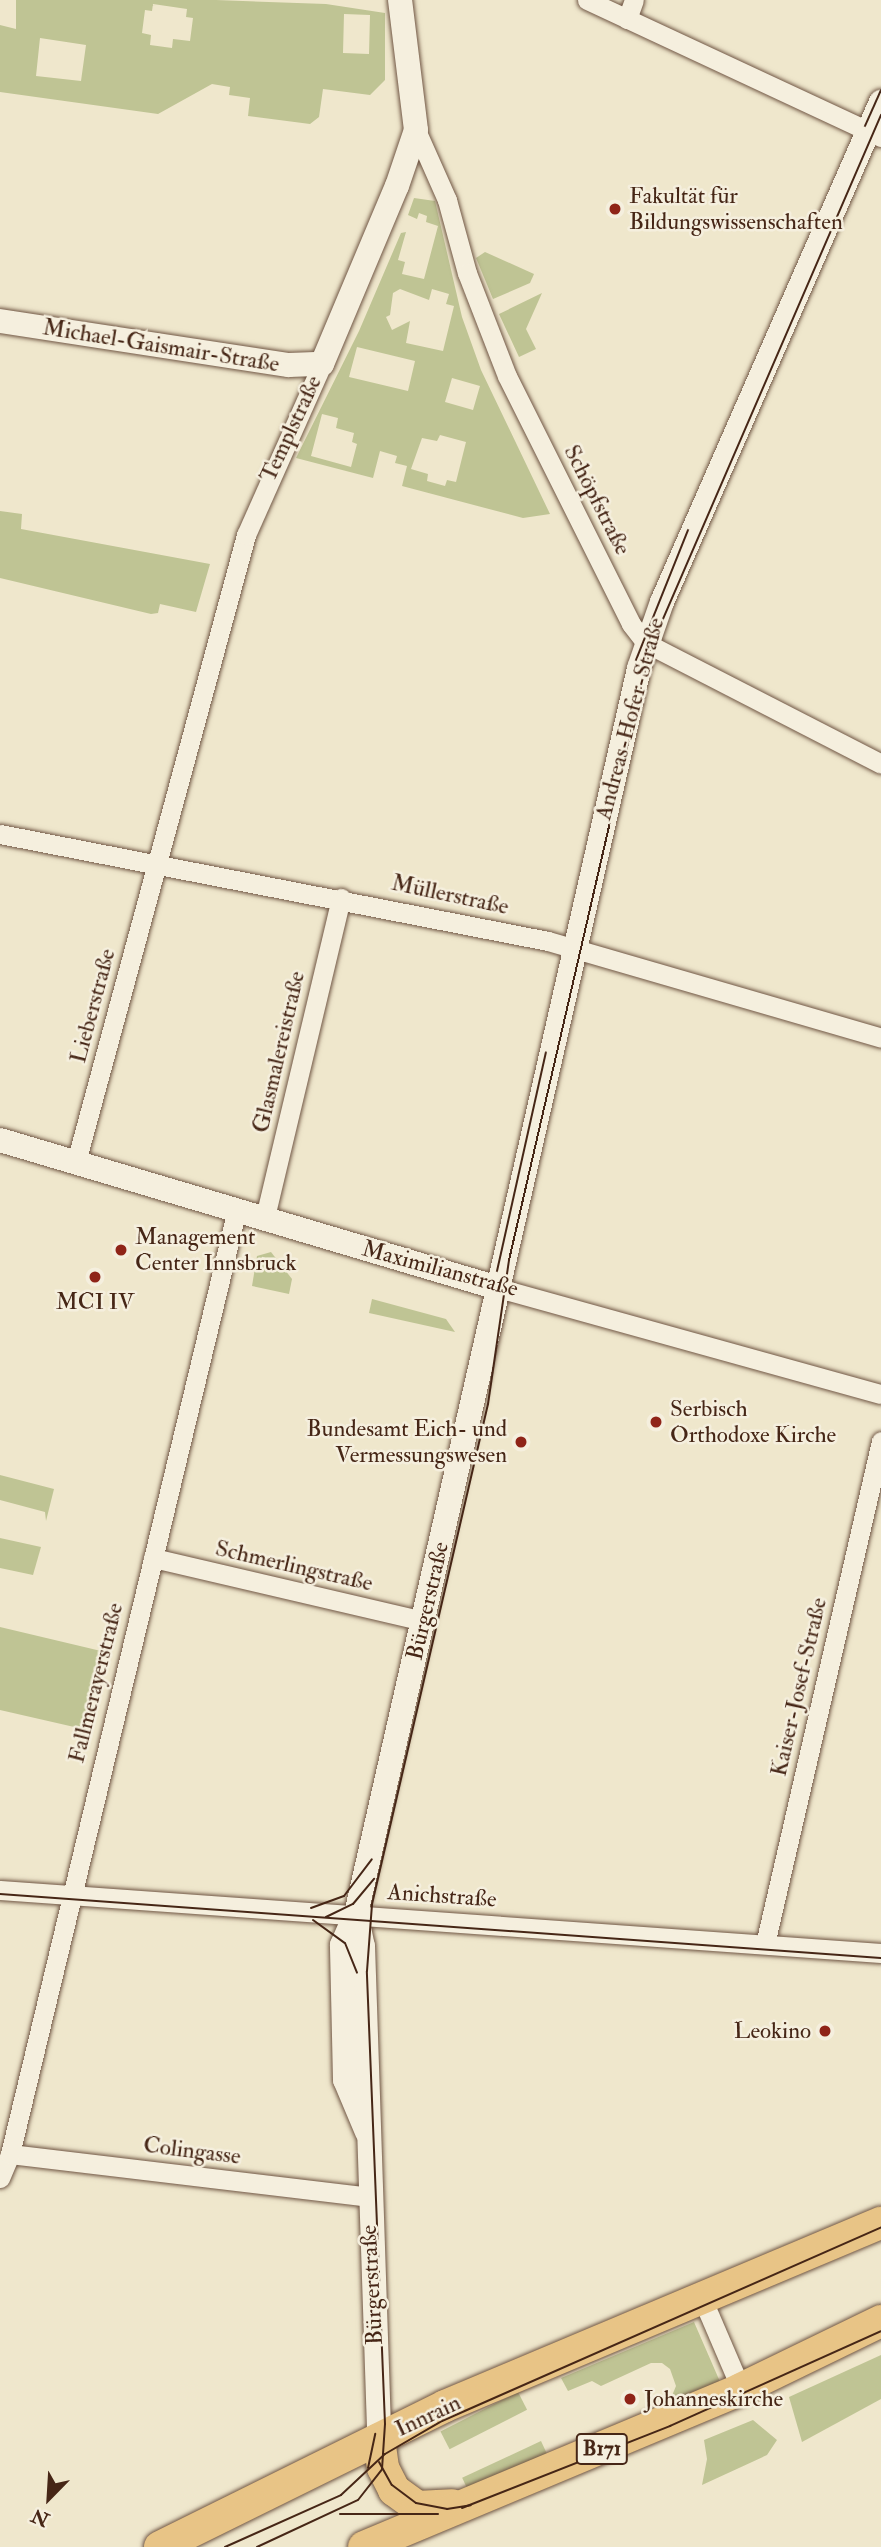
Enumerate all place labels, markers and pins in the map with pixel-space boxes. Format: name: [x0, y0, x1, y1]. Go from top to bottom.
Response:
place label: Fakultät für Bildungswissenschaften: [629, 182, 843, 236]
marker: Fakultät für Bildungswissenschaften: [607, 201, 623, 217]
place label: Management Center Innsbruck: [135, 1223, 297, 1277]
marker: Management Center Innsbruck: [113, 1242, 129, 1258]
marker: MCI IV: [87, 1269, 103, 1285]
place label: MCI IV: [56, 1288, 134, 1316]
place label: Serbisch Orthodoxe Kirche: [670, 1395, 836, 1449]
marker: Serbisch Orthodoxe Kirche: [648, 1414, 664, 1430]
place label: Bundesamt Eich- und Vermessungswesen: [307, 1415, 507, 1469]
marker: Bundesamt Eich- und Vermessungswesen: [513, 1434, 529, 1450]
place label: Leokino: [734, 2017, 811, 2045]
marker: Leokino: [817, 2023, 833, 2039]
place label: Johanneskirche: [644, 2385, 783, 2413]
marker: Johanneskirche: [622, 2391, 638, 2407]

